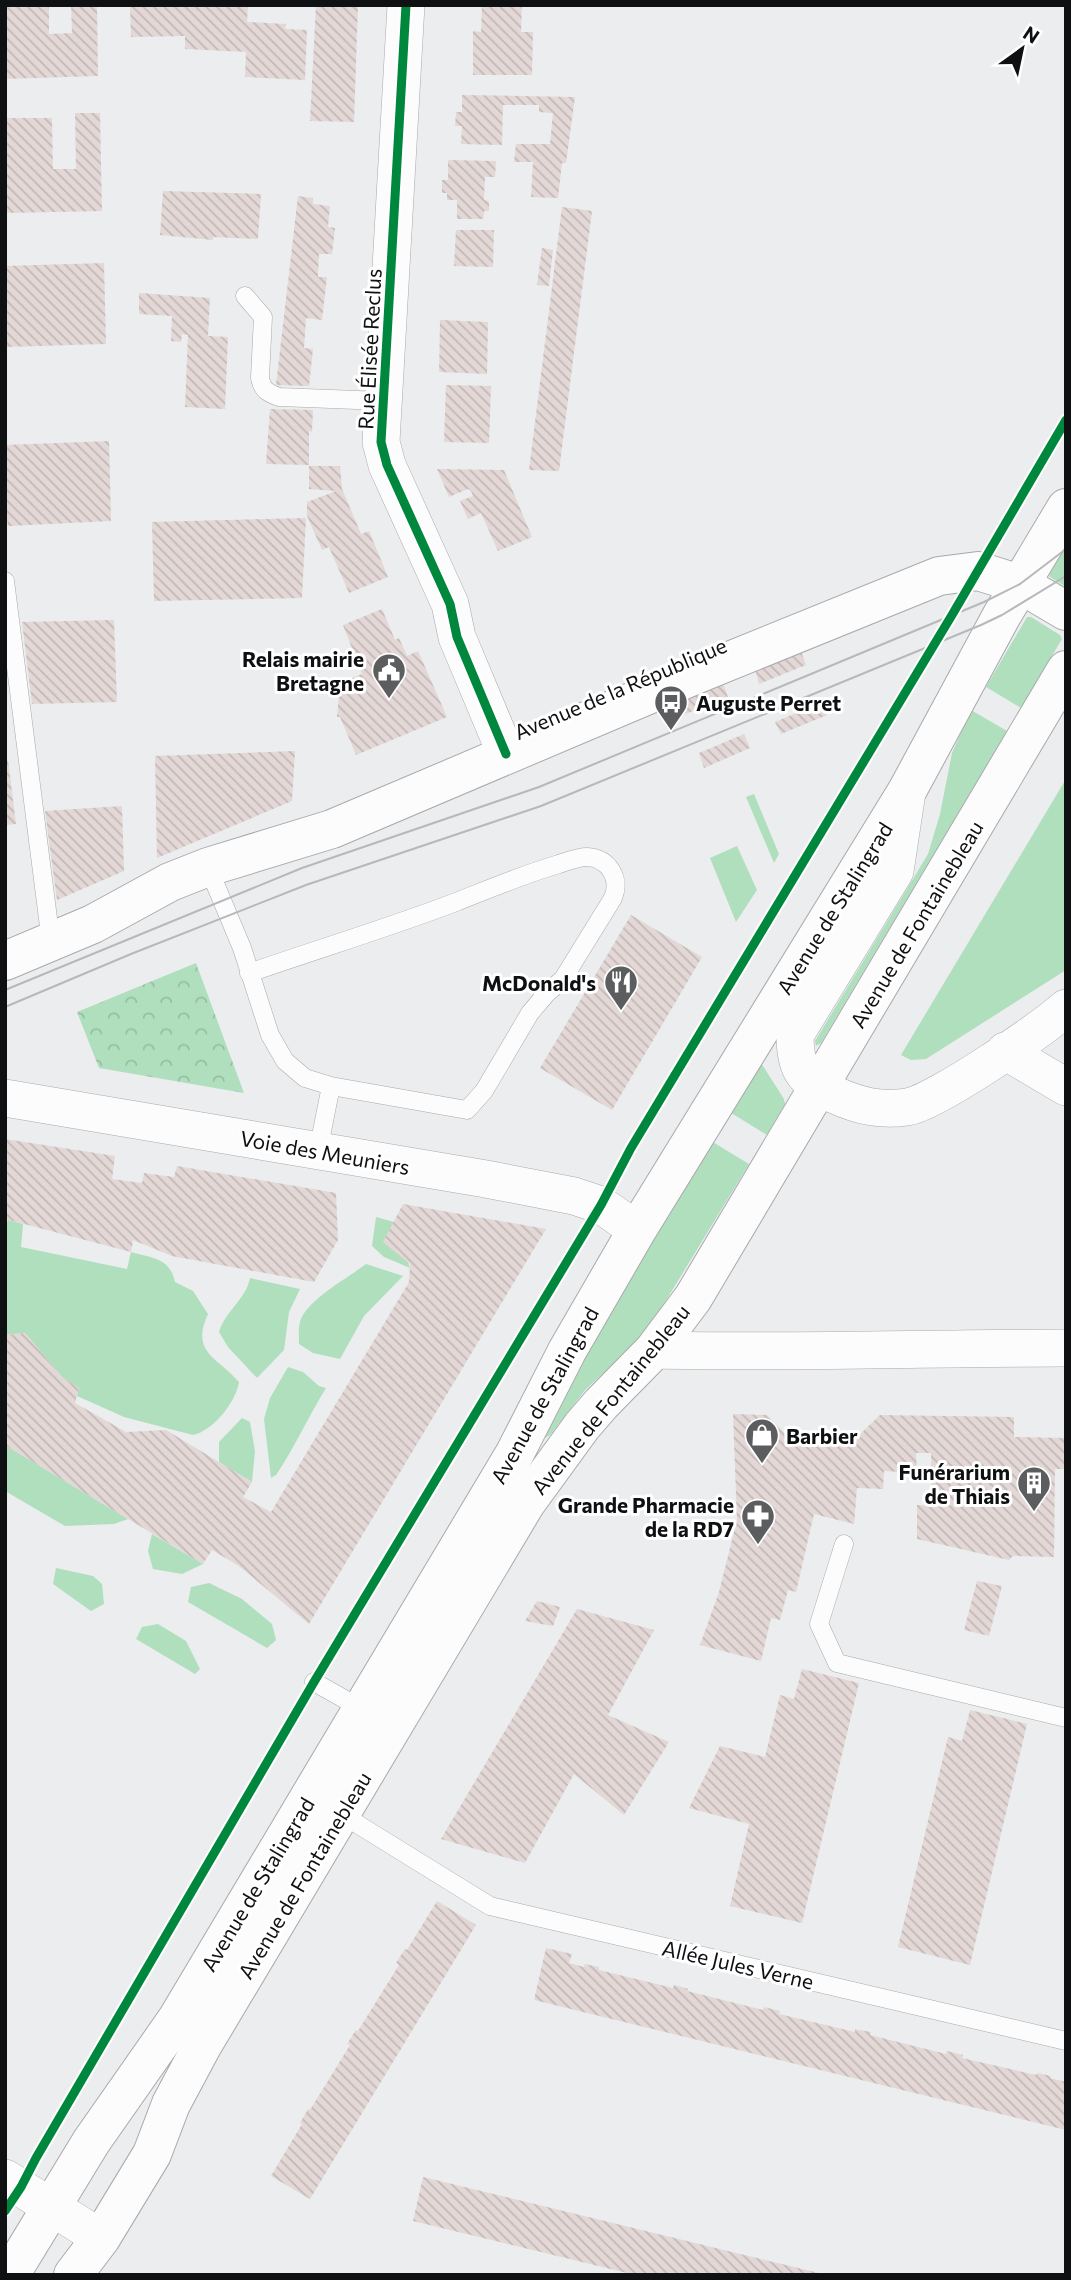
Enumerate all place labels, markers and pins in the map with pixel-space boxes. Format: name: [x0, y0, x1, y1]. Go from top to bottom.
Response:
place label: Relais mairie Bretagne: [242, 646, 364, 695]
public building icon: Relais mairie Bretagne: [370, 651, 408, 700]
bus stop icon: Auguste Perret: [652, 683, 690, 732]
place label: Auguste Perret: [696, 690, 841, 715]
restaurant icon: McDonald's: [602, 963, 640, 1012]
place label: McDonald's: [482, 970, 596, 995]
shop icon: Barbier: [743, 1416, 781, 1465]
place label: Barbier: [786, 1423, 858, 1448]
place label: Funérarium de Thiais: [899, 1459, 1010, 1508]
building icon: Funérarium de Thiais: [1015, 1464, 1053, 1513]
place label: Grande Pharmacie de la RD7: [558, 1492, 734, 1541]
pharmacy icon: Grande Pharmacie de la RD7: [739, 1497, 777, 1546]

